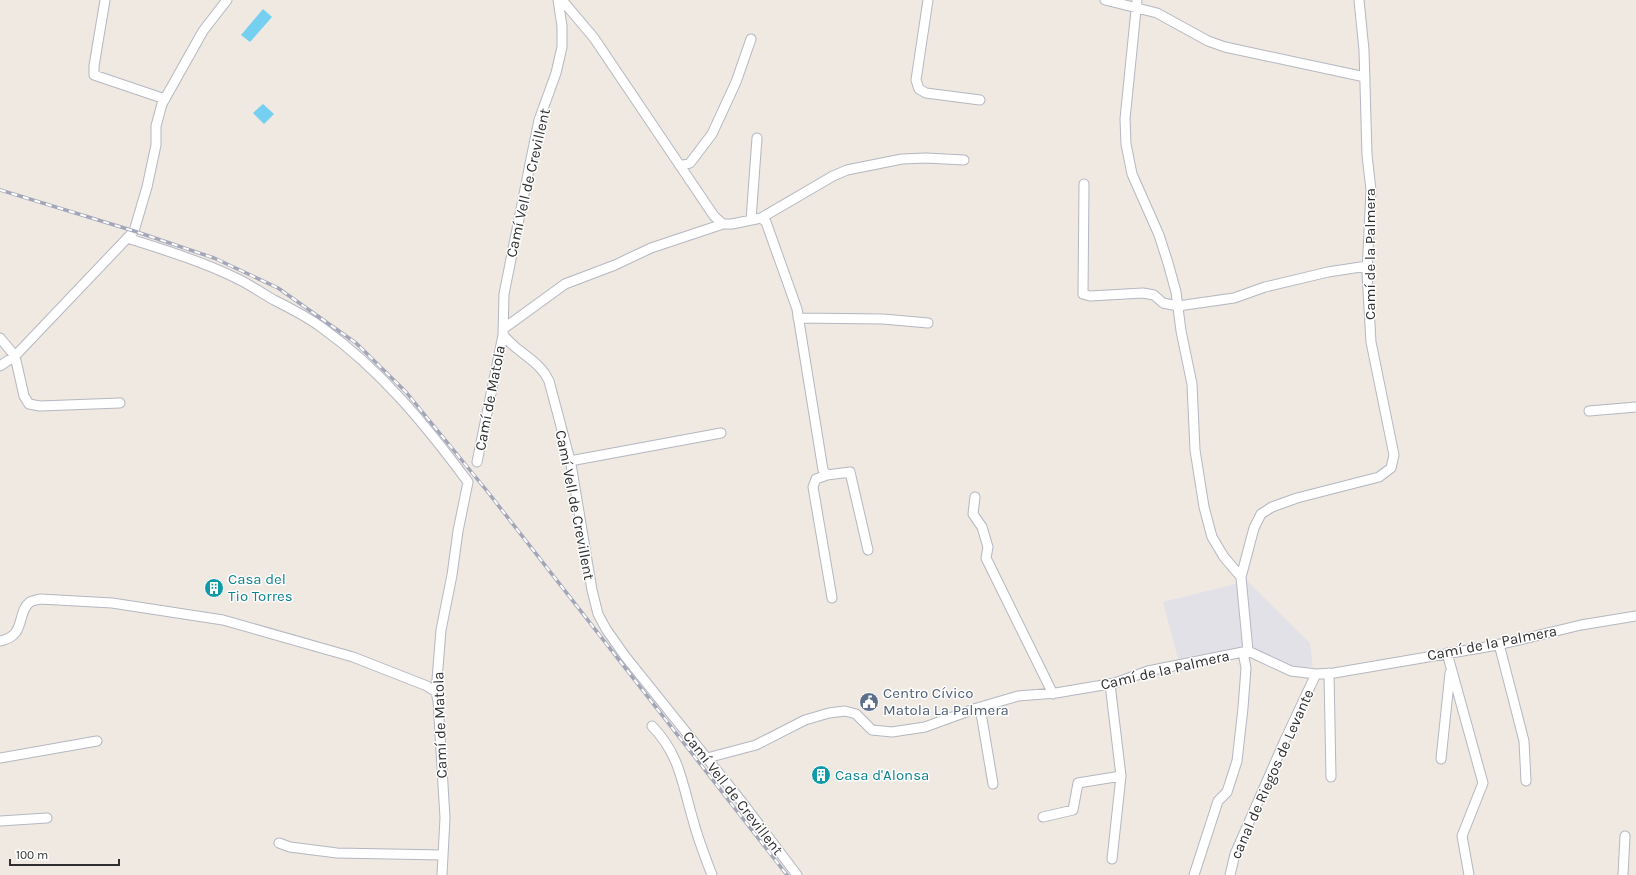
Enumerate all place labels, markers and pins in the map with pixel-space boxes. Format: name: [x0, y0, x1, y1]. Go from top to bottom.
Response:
place label: Casa del Tio Torres: [228, 570, 293, 605]
building icon: Casa del Tio Torres: [203, 577, 225, 599]
place label: Centro Cívico Matola La Palmera: [883, 684, 1009, 719]
public building icon: Centro Cívico Matola La Palmera: [858, 691, 880, 713]
building icon: Casa d'Alonsa: [810, 764, 832, 786]
place label: Casa d'Alonsa: [835, 766, 929, 784]

